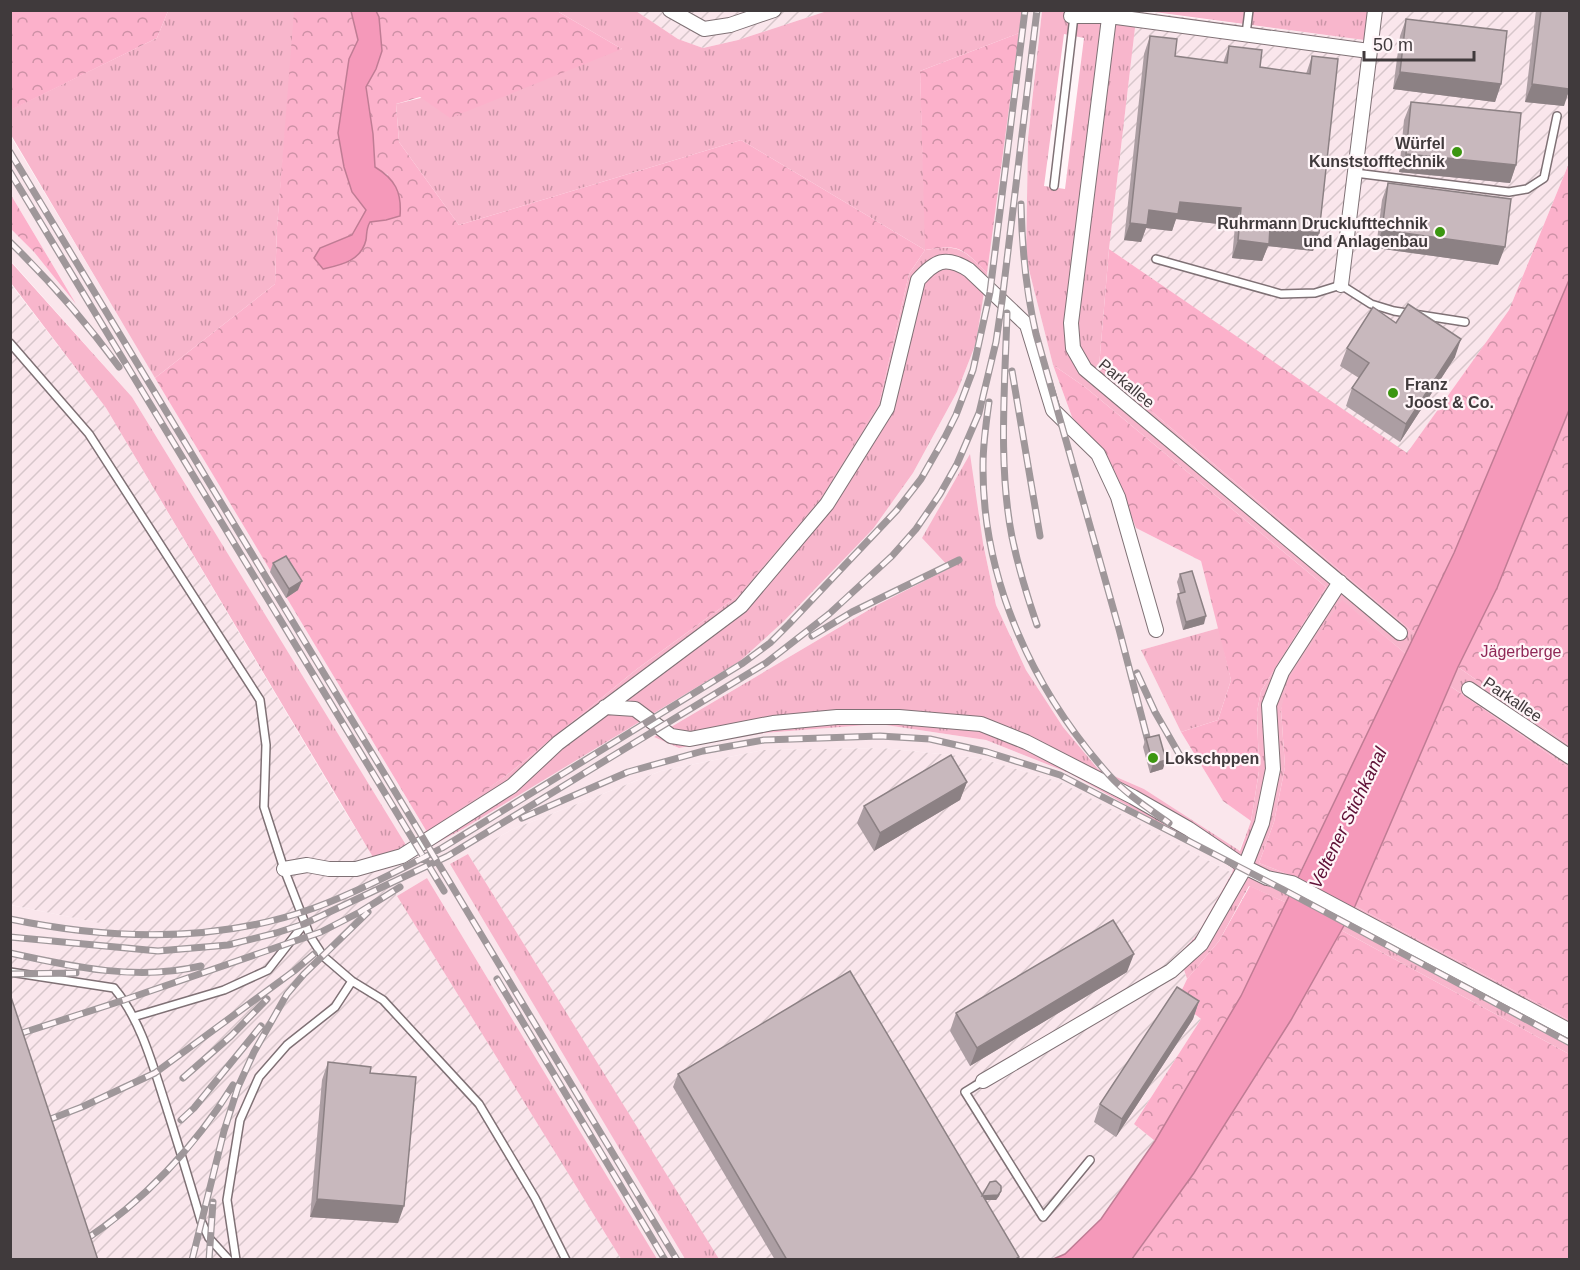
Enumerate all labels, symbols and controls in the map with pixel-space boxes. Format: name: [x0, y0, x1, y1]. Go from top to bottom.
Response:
scale bar: [1364, 24, 1474, 62]
text: 50 m: [1373, 35, 1413, 55]
place label: Würfel Kunststofftechnik: [1309, 135, 1445, 170]
marker: Würfel Kunststofftechnik: [1450, 145, 1464, 159]
place label: Ruhrmann Drucklufttechnik und Anlagenbau: [1217, 215, 1428, 250]
marker: Ruhrmann Drucklufttechnik und Anlagenbau: [1433, 225, 1447, 239]
street label: Parkallee: [1096, 355, 1158, 411]
place label: Franz Joost & Co.: [1405, 376, 1494, 411]
marker: Franz Joost & Co.: [1386, 386, 1400, 400]
park label: Jägerberge: [1481, 643, 1562, 660]
street label: Parkallee: [1480, 674, 1545, 725]
water label: Veltener Stichkanal: [1305, 743, 1391, 892]
place label: Lokschppen: [1165, 750, 1259, 767]
marker: Lokschppen: [1146, 751, 1160, 765]

